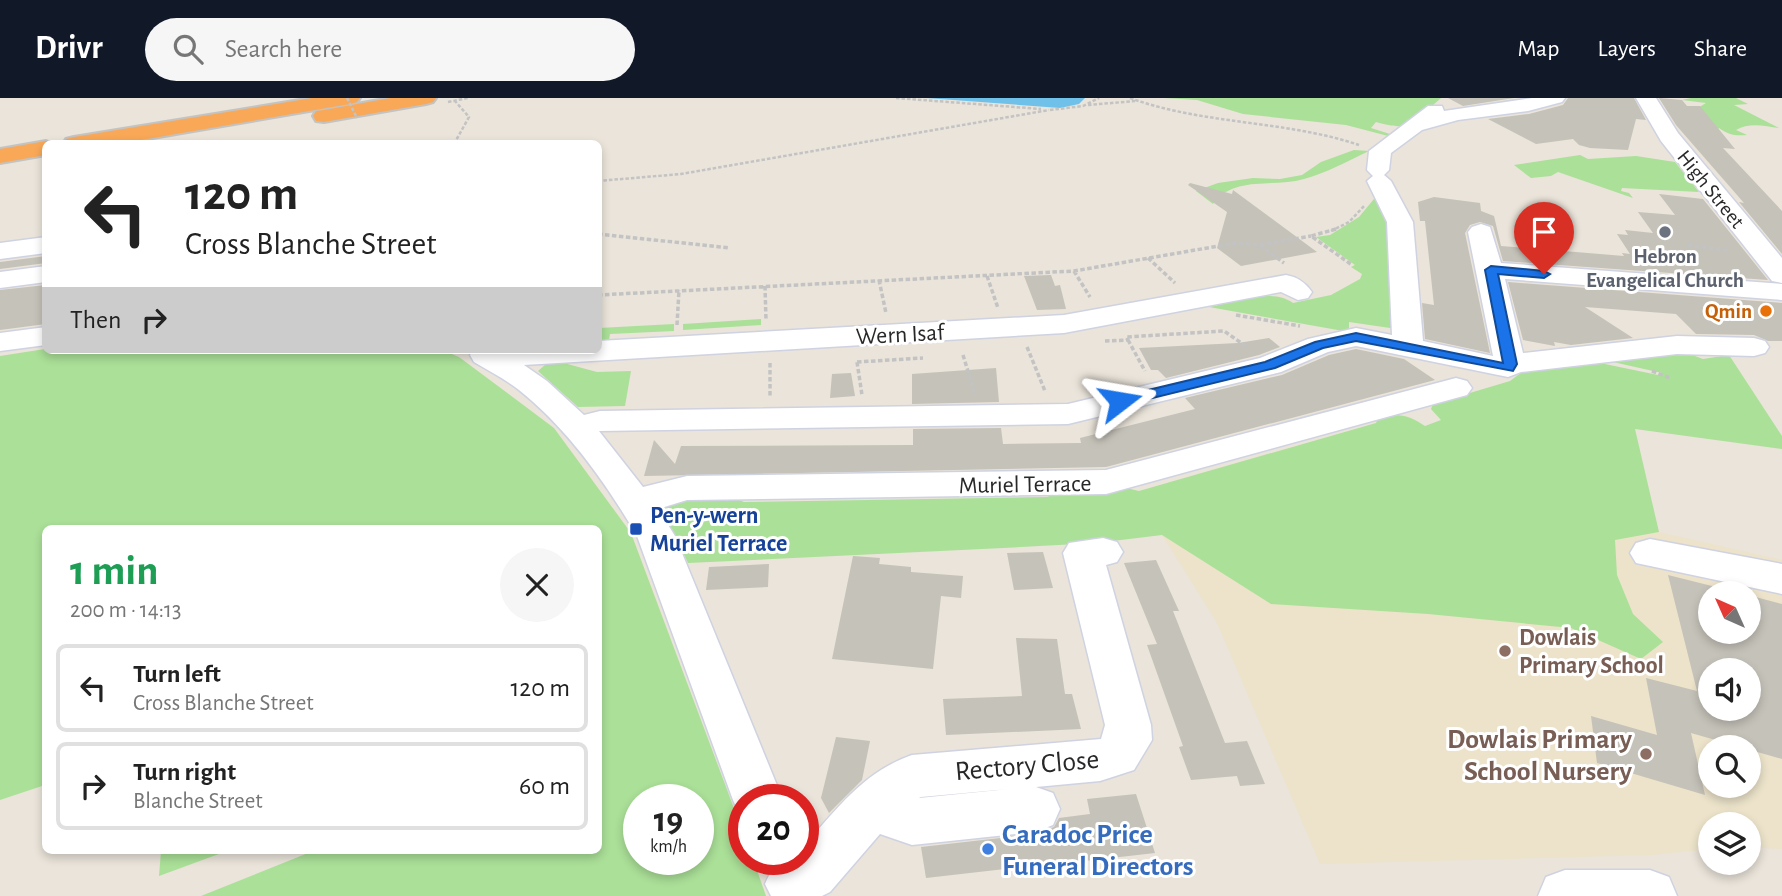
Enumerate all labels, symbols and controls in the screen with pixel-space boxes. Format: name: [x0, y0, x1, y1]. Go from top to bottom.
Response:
search box: [145, 18, 635, 81]
icon: search: [169, 30, 207, 68]
text: Drivr: [35, 32, 103, 65]
text: Search here: [225, 36, 342, 62]
text: Map: [1517, 37, 1559, 61]
text: Layers: [1597, 37, 1656, 61]
text: Share: [1694, 37, 1747, 61]
street label: High Street: [1673, 146, 1748, 232]
icon: left: [70, 168, 161, 259]
text: 120 m: [185, 170, 298, 219]
pin: [1514, 202, 1574, 274]
icon: arrive: [1525, 213, 1563, 251]
marker: Hebron Evangelical Church: [1657, 224, 1673, 240]
text: Cross Blanche Street: [185, 228, 436, 260]
place label: Hebron Evangelical Church: [1586, 246, 1744, 291]
icon: right: [135, 301, 173, 339]
place label: Qmin: [1705, 301, 1752, 323]
marker: Qmin: [1758, 303, 1774, 319]
text: Then: [70, 307, 121, 333]
street label: Wern Isaf: [855, 321, 947, 349]
position arrow: [1083, 364, 1157, 438]
street label: Muriel Terrace: [958, 472, 1092, 498]
place label: Pen-y-wern Muriel Terrace: [650, 504, 787, 556]
marker: Pen-y-wern Muriel Terrace: [628, 521, 644, 537]
button: close: [500, 548, 574, 622]
text: 1 min: [70, 550, 159, 592]
north arrow: [1698, 581, 1760, 644]
map controls: [1698, 581, 1761, 875]
text: 200 m · 14:13: [70, 599, 181, 622]
place label: Dowlais Primary School: [1519, 626, 1664, 678]
marker: Dowlais Primary School: [1497, 643, 1513, 659]
button: sound: [1698, 658, 1761, 721]
text: Turn left: [133, 661, 221, 687]
icon: left: [74, 669, 112, 707]
text: 120 m: [510, 675, 570, 701]
text: Cross Blanche Street: [133, 692, 314, 715]
place label: Dowlais Primary School Nursery: [1447, 726, 1632, 786]
button: search: [1698, 735, 1761, 798]
street label: Rectory Close: [954, 746, 1100, 786]
marker: Dowlais Primary School Nursery: [1638, 746, 1654, 762]
text: Turn right: [133, 759, 236, 785]
icon: right: [74, 767, 112, 805]
text: 60 m: [519, 773, 570, 799]
speed limit sign: 20: [728, 784, 819, 875]
text: Blanche Street: [133, 790, 263, 813]
text: 19: [654, 803, 683, 838]
button: layers: [1698, 812, 1761, 875]
place label: Caradoc Price Funeral Directors: [1002, 821, 1194, 881]
text: km/h: [650, 838, 687, 856]
marker: Caradoc Price Funeral Directors: [980, 841, 996, 857]

